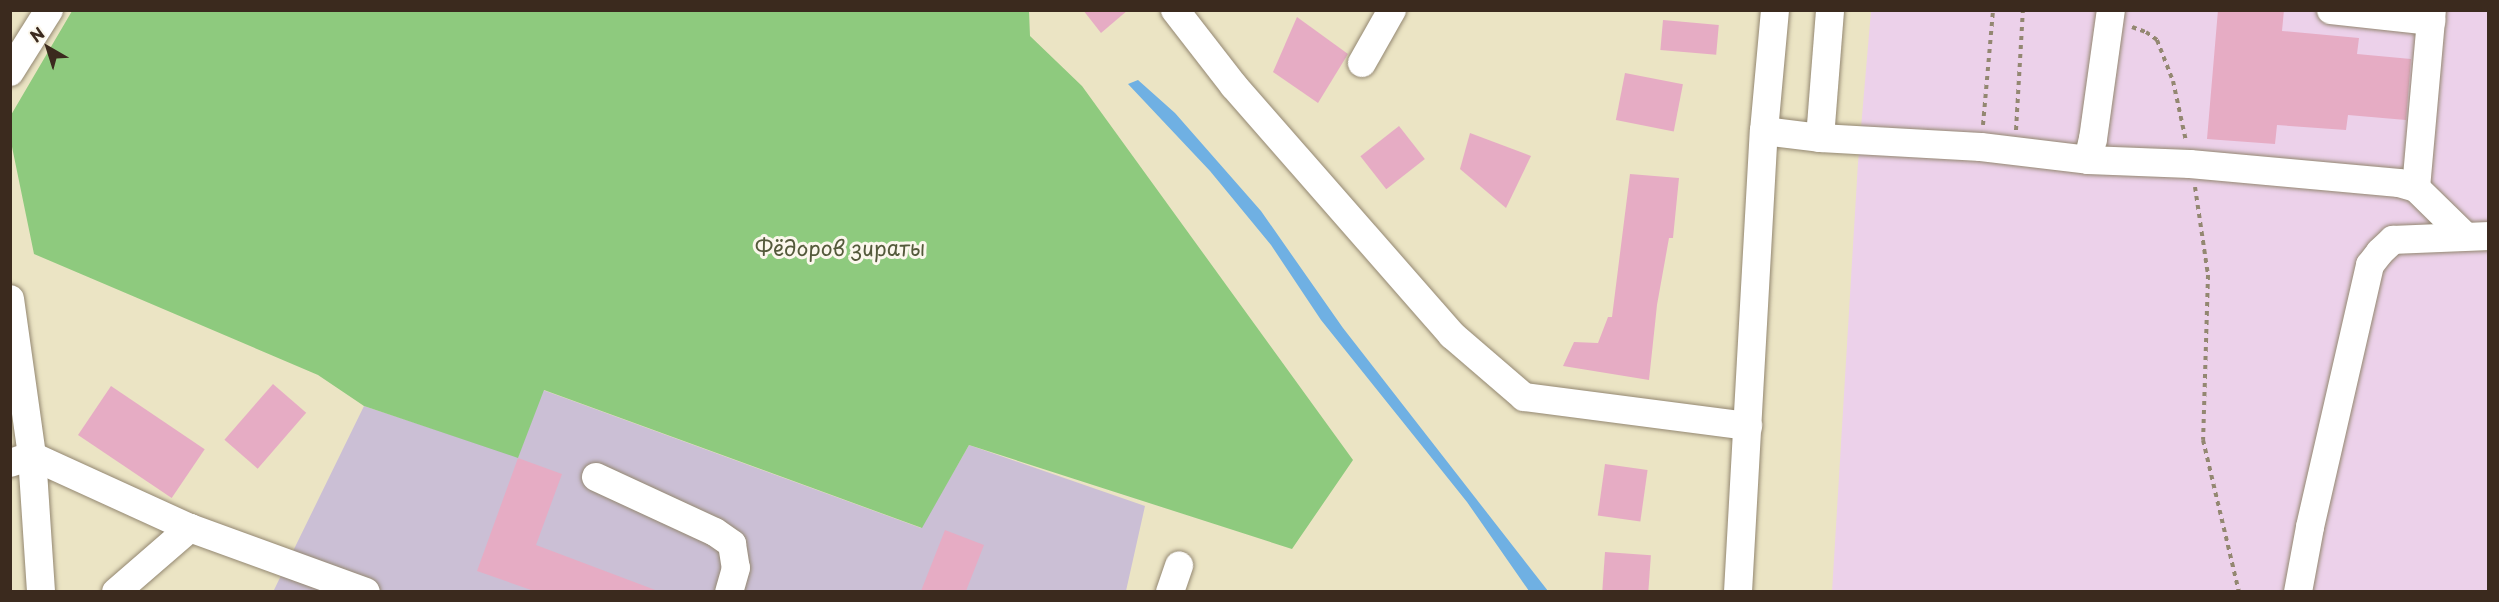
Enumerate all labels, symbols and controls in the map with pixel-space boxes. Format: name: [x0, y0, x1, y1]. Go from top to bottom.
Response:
north arrow: [18, 18, 78, 78]
text: N: [24, 21, 49, 47]
park label: Фёдоров зираты: [754, 234, 926, 260]

